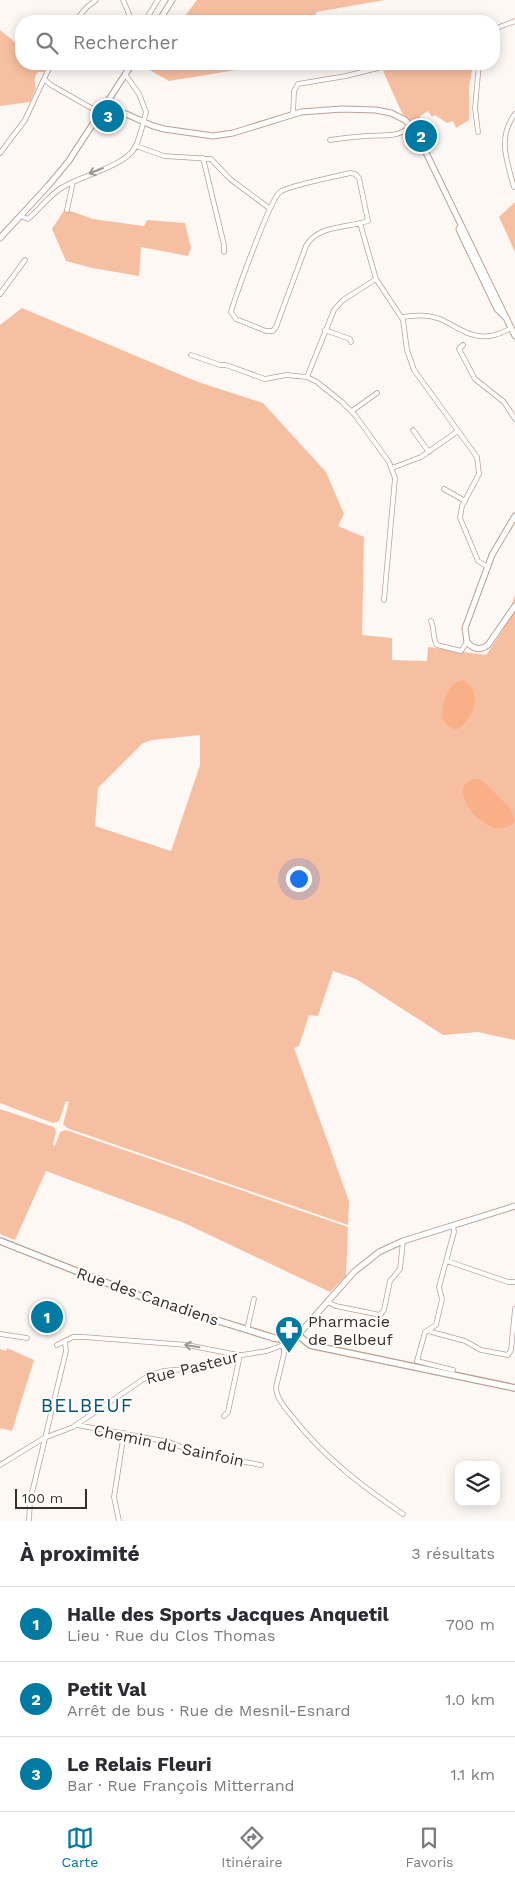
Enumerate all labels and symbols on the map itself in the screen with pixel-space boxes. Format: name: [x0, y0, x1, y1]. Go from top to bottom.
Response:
pin: 3: [92, 97, 124, 135]
pin: 2: [405, 117, 437, 155]
one-way arrow: [89, 167, 104, 177]
your location: [286, 866, 312, 892]
street label: Rue des Canadiens: [74, 1263, 221, 1330]
pin: 1: [31, 1298, 63, 1336]
place label: Pharmacie de Belbeuf: [308, 1312, 393, 1349]
pharmacy icon: Pharmacie de Belbeuf: [274, 1315, 304, 1354]
one-way arrow: [185, 1341, 201, 1351]
street label: Rue Pasteur: [144, 1347, 241, 1388]
district label: BELBEUF: [41, 1394, 133, 1417]
street label: Chemin du Sainfoin: [92, 1420, 246, 1471]
scale bar: [15, 1486, 88, 1509]

